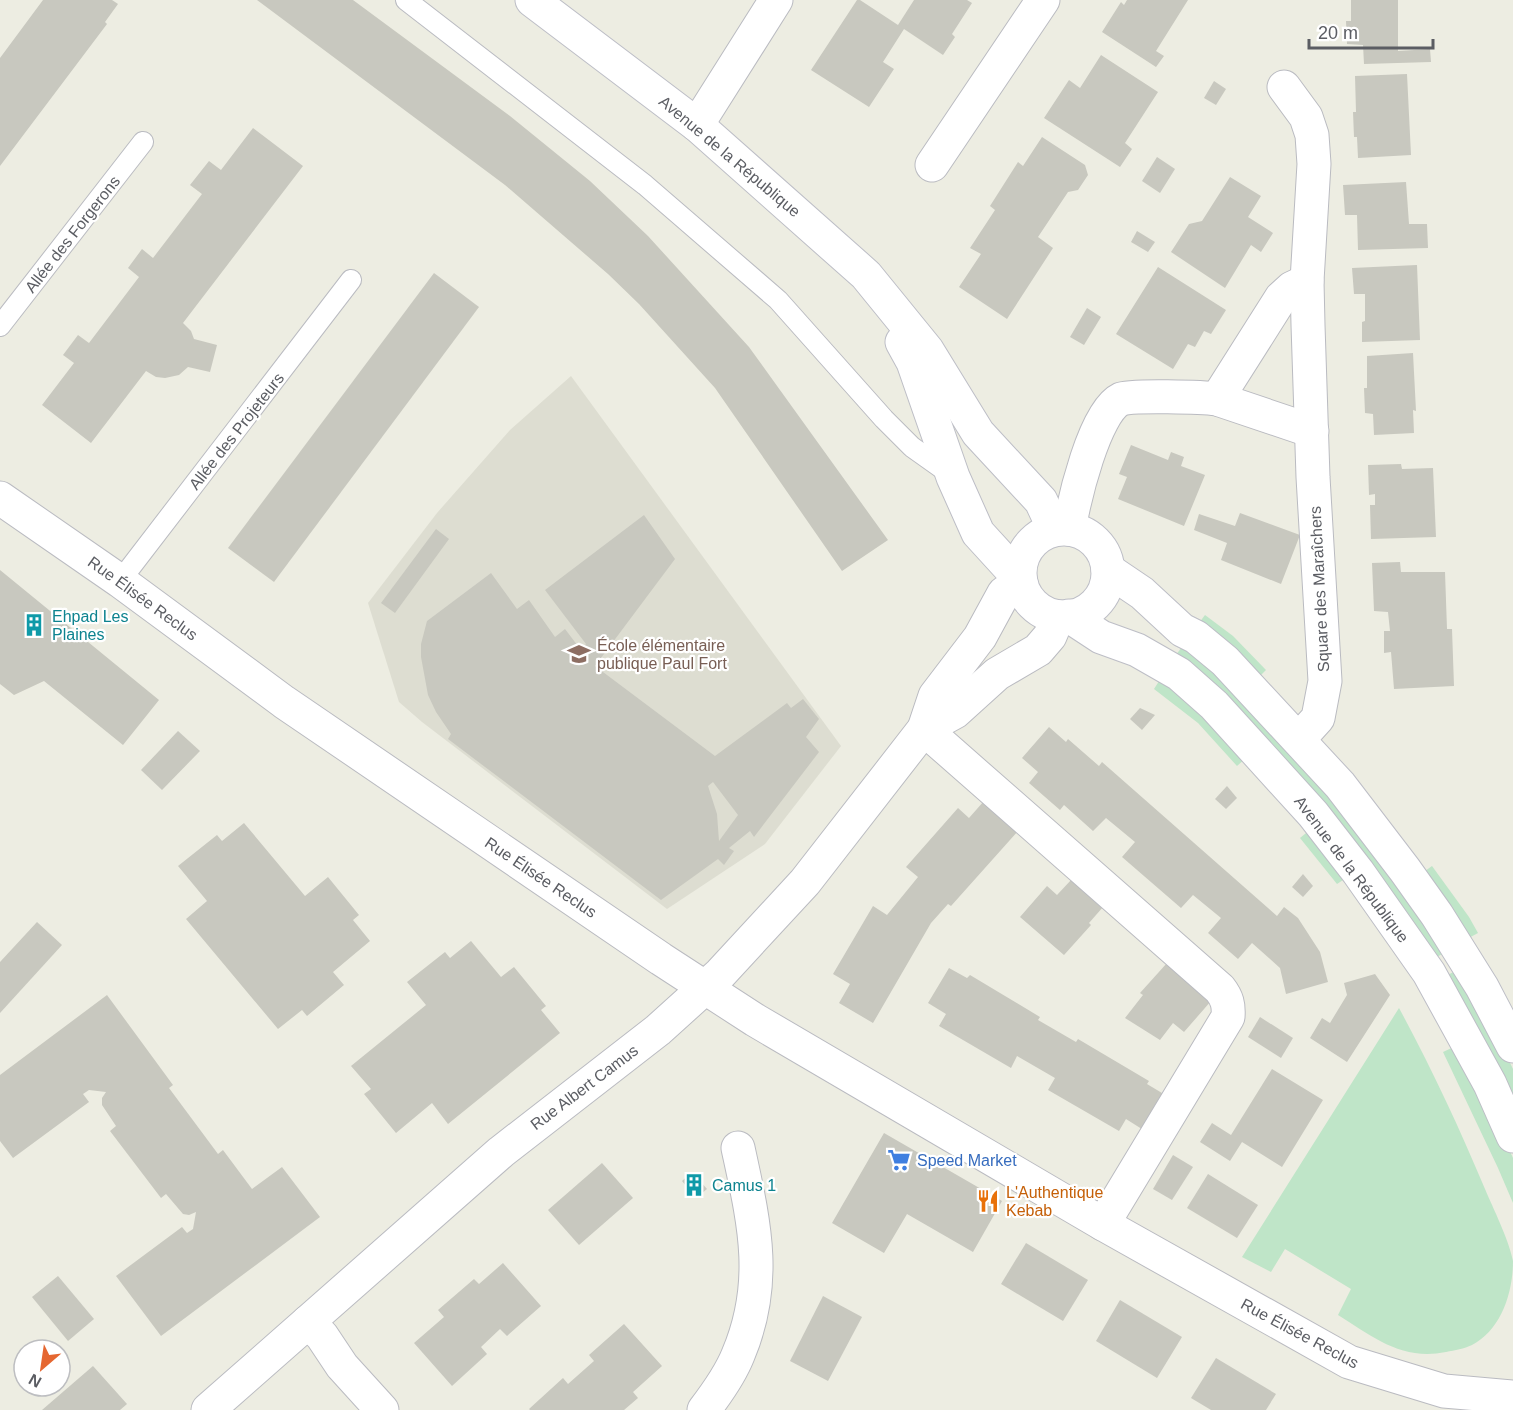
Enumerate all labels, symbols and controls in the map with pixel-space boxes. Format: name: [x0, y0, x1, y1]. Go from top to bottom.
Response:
scale bar: [1309, 12, 1434, 50]
text: 20 m: [1318, 23, 1358, 43]
street label: Avenue de la République: [656, 92, 804, 220]
street label: Allée des Forgerons: [22, 173, 123, 296]
street label: Allée des Projeteurs: [186, 370, 287, 493]
street label: Square des Maraîchers: [1307, 505, 1332, 672]
street label: Rue Élisée Reclus: [85, 552, 201, 644]
place label: Ehpad Les Plaines: [52, 608, 129, 643]
building icon: Ehpad Les Plaines: [21, 612, 47, 638]
place label: École élémentaire publique Paul Fort: [597, 636, 727, 672]
school or university icon: École élémentaire publique Paul Fort: [566, 641, 592, 667]
street label: Avenue de la République: [1291, 793, 1412, 946]
street label: Rue Élisée Reclus: [482, 833, 600, 921]
street label: Rue Albert Camus: [527, 1042, 641, 1133]
supermarket icon: Speed Market: [886, 1147, 912, 1173]
place label: Speed Market: [917, 1152, 1017, 1169]
building icon: Camus 1: [681, 1172, 707, 1198]
place label: Camus 1: [712, 1177, 776, 1194]
place label: L'Authentique Kebab: [1006, 1184, 1103, 1219]
restaurant icon: L'Authentique Kebab: [975, 1188, 1001, 1214]
street label: Rue Élisée Reclus: [1238, 1294, 1362, 1372]
north arrow: [12, 1338, 72, 1398]
text: N: [26, 1370, 44, 1391]

